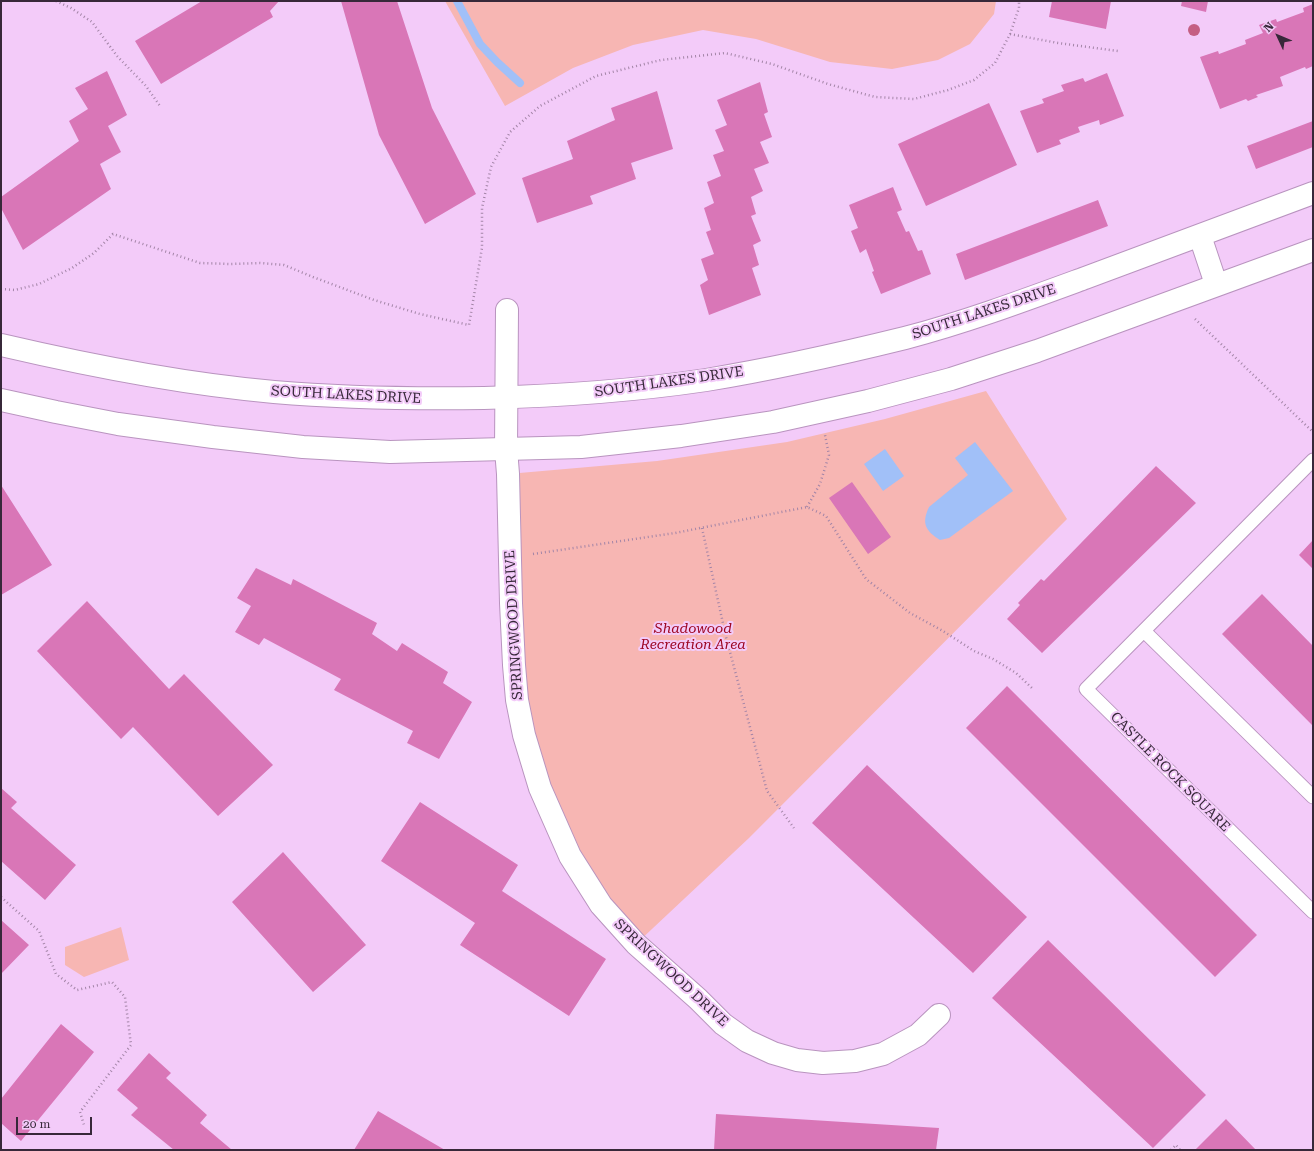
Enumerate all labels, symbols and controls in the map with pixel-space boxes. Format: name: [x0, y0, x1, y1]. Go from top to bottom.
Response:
north arrow: [1258, 16, 1298, 56]
text: N: [1261, 20, 1277, 35]
street label: SOUTH LAKES DRIVE: [910, 281, 1058, 343]
street label: SOUTH LAKES DRIVE: [594, 363, 744, 401]
street label: SOUTH LAKES DRIVE: [271, 383, 421, 407]
street label: SPRINGWOOD DRIVE: [502, 550, 526, 700]
park label: Shadowood Recreation Area: [640, 621, 746, 654]
street label: CASTLE ROCK SQUARE: [1107, 709, 1233, 835]
street label: SPRINGWOOD DRIVE: [610, 916, 732, 1030]
scale bar: [18, 1109, 94, 1135]
text: 20 m: [23, 1117, 50, 1131]

